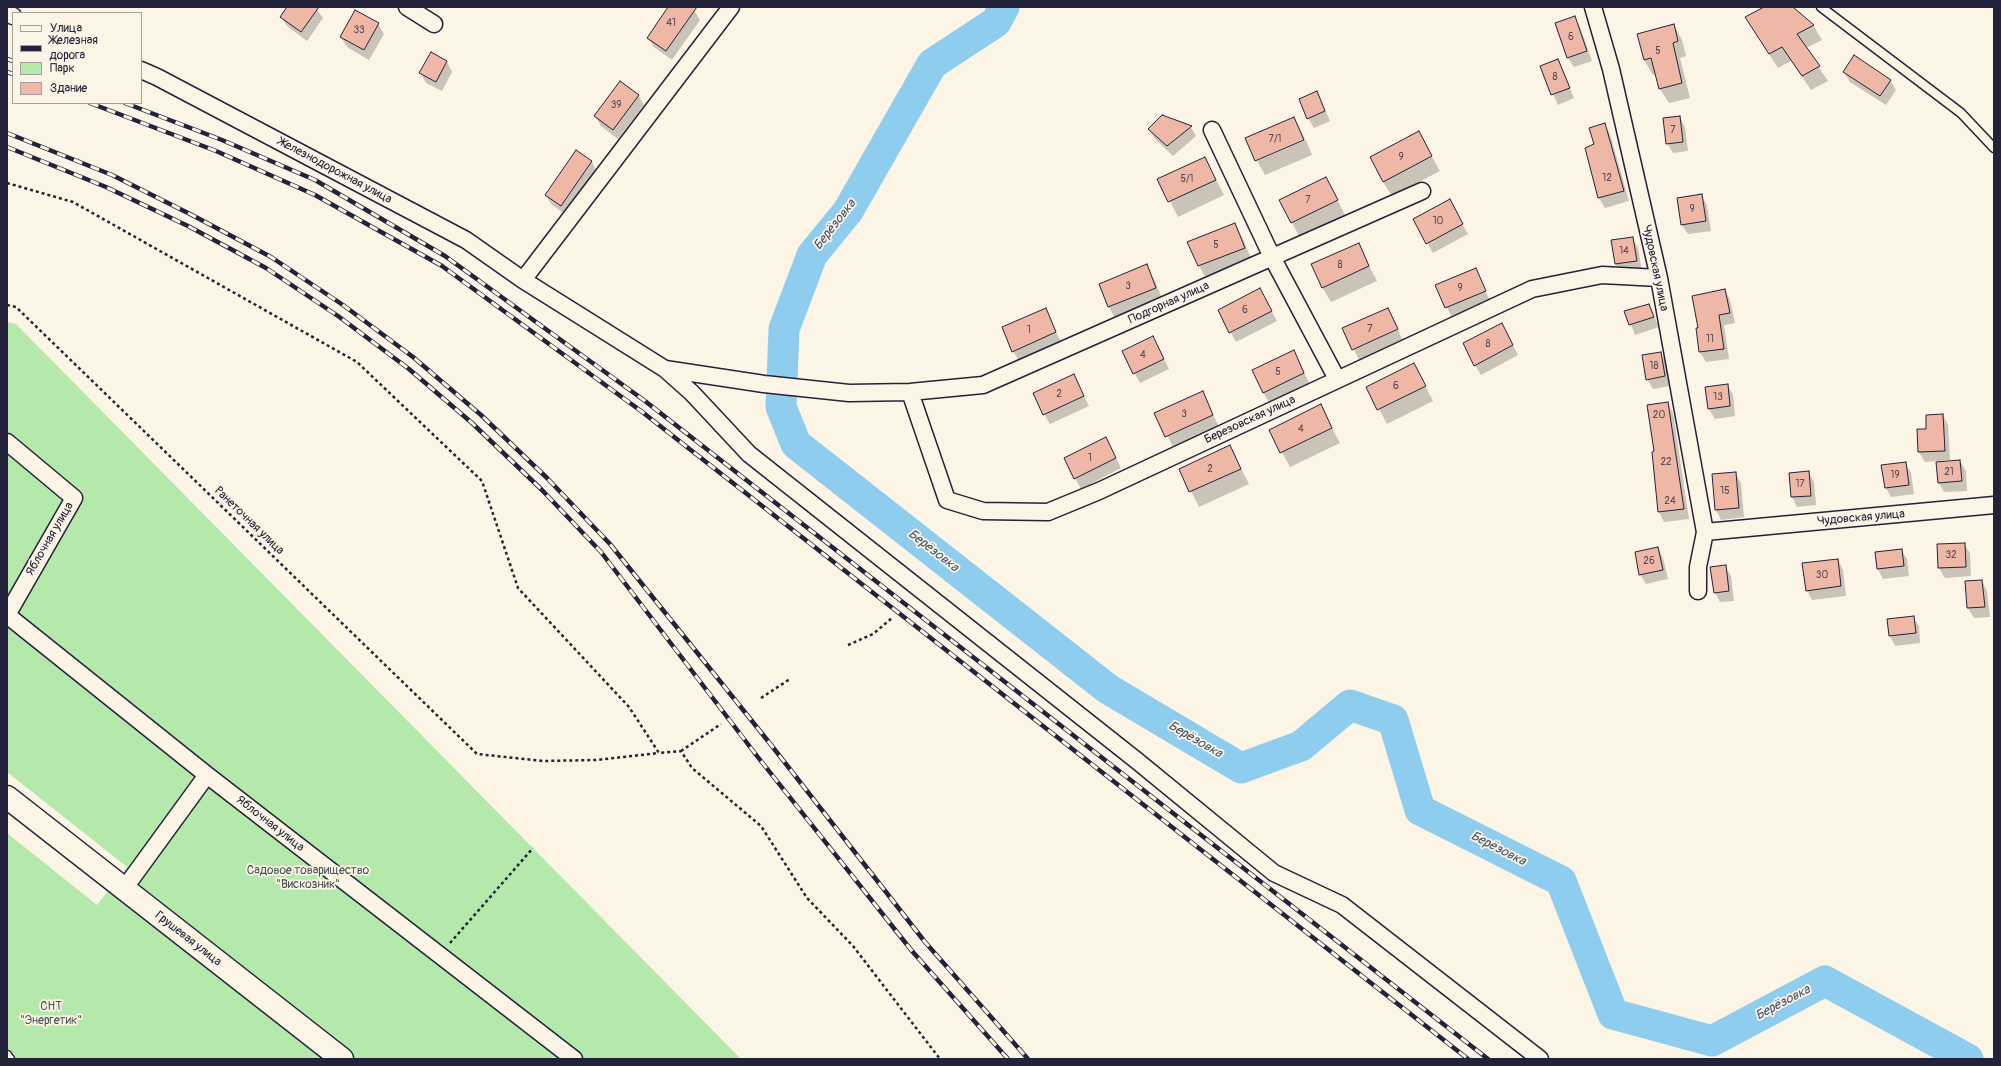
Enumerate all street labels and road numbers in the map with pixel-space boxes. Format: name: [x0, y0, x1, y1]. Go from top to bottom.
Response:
street label: Железнодорожная улица: [276, 135, 394, 207]
street label: Чудовская улица: [1639, 224, 1671, 312]
street label: Подгорная улица: [1126, 279, 1212, 327]
street label: Березовская улица: [1202, 393, 1298, 447]
street label: Ранеточная улица: [211, 484, 287, 558]
street label: Яблочная улица: [23, 500, 77, 578]
street label: Чудовская улица: [1817, 507, 1905, 529]
street label: Яблочная улица: [233, 793, 307, 855]
street label: Грушевая улица: [152, 909, 224, 969]

